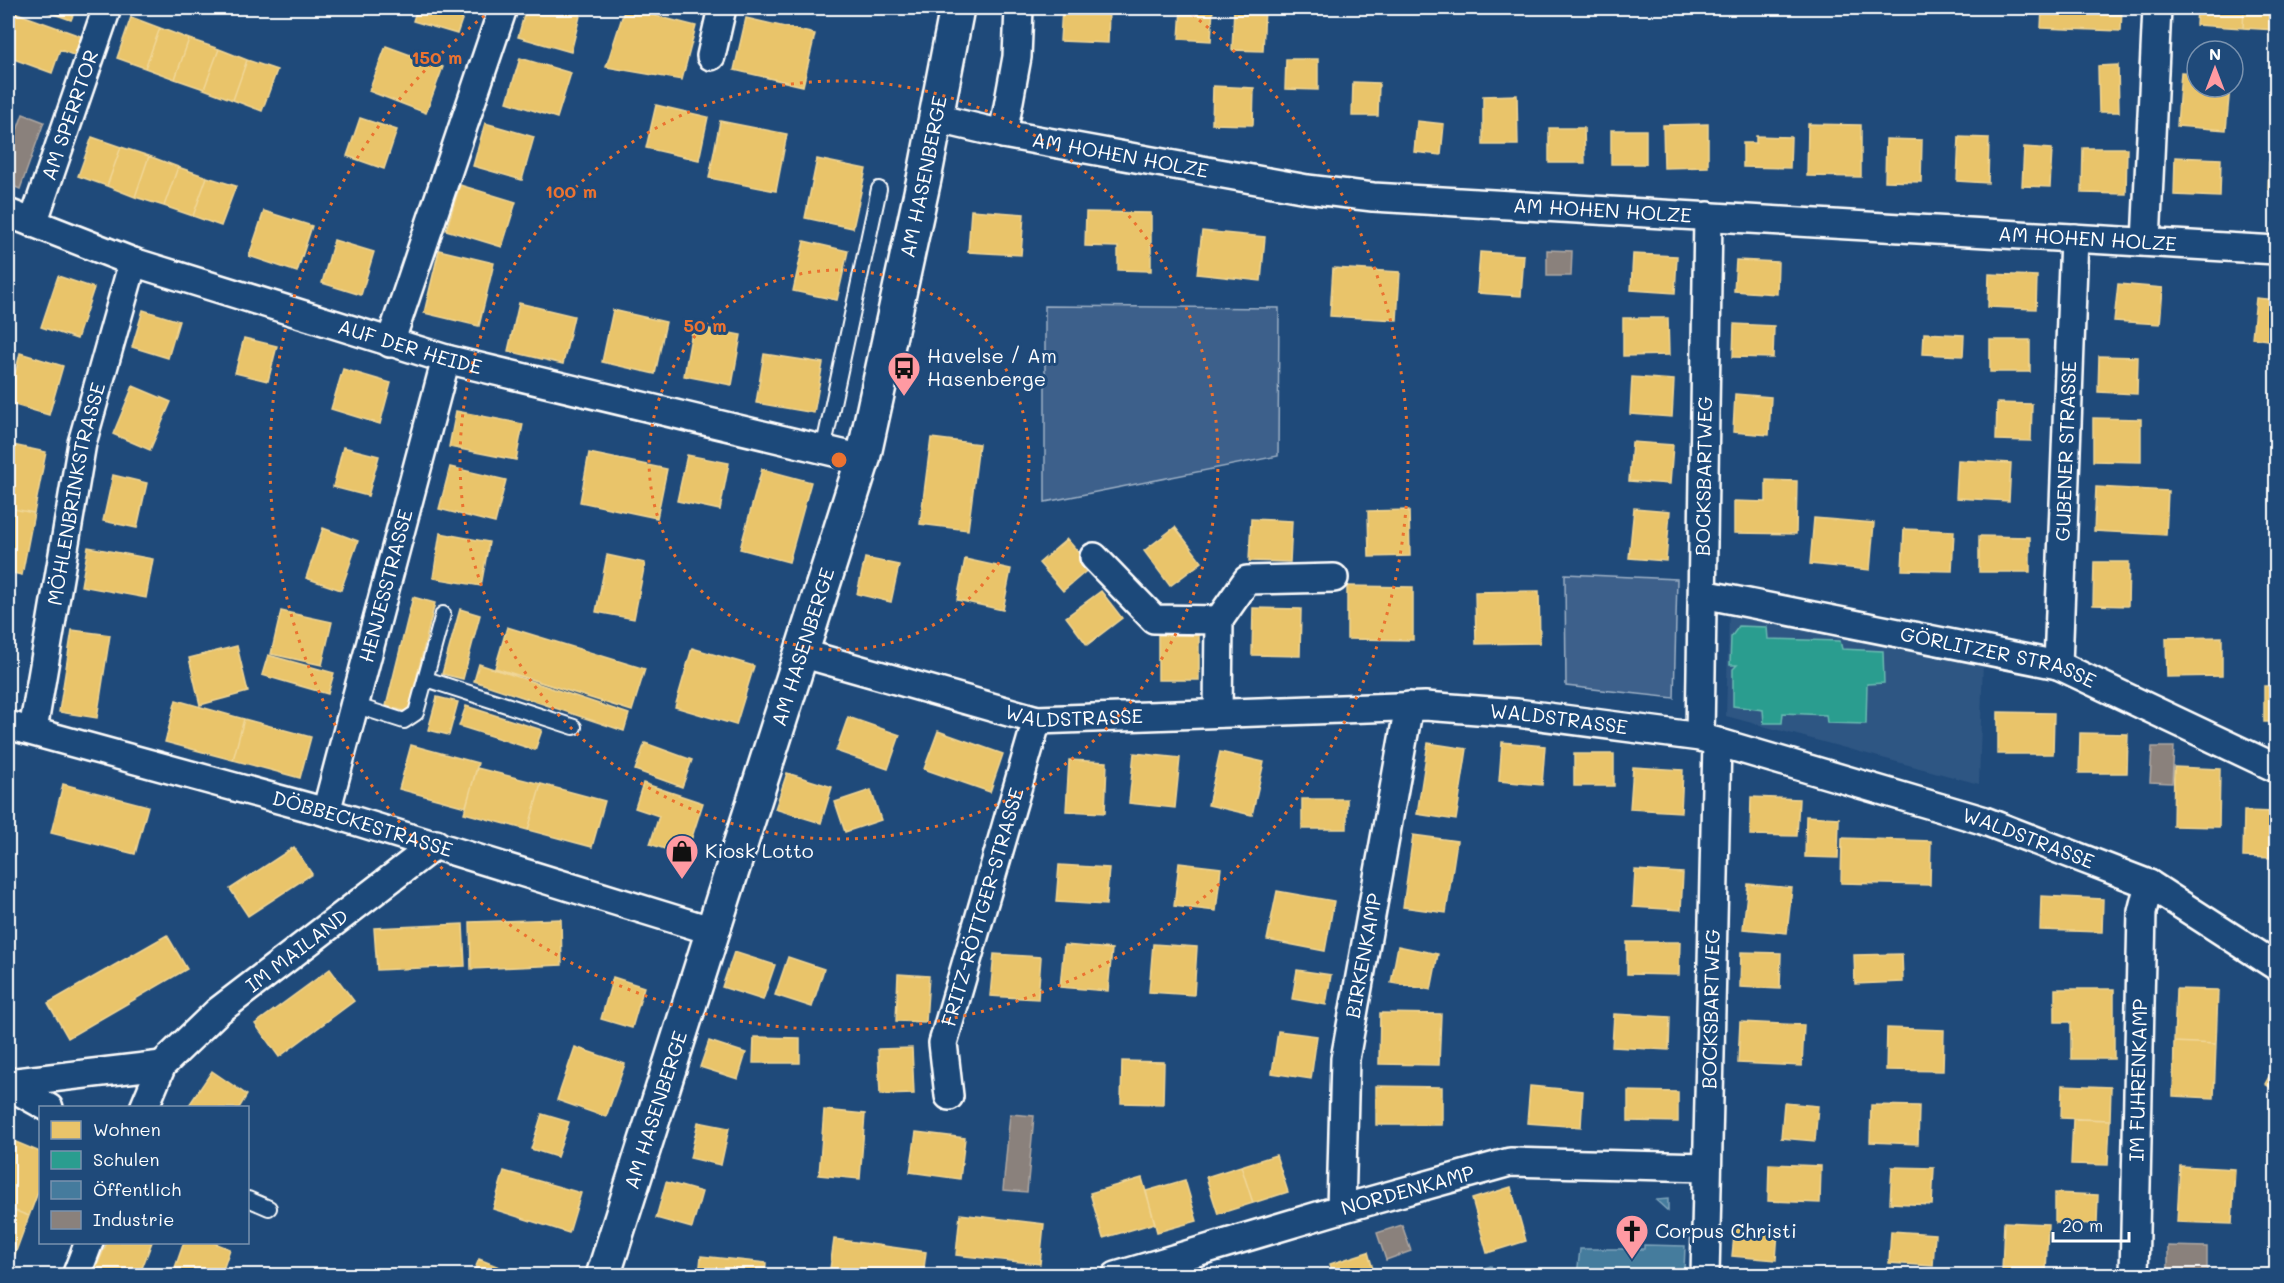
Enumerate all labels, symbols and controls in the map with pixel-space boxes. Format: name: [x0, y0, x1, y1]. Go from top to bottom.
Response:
north arrow: [2185, 39, 2245, 99]
text: N: [2209, 43, 2221, 64]
text: 150 m: [412, 45, 462, 69]
street label: AM SPERRTOR: [35, 46, 104, 184]
street label: AM HASENBERGE: [893, 93, 952, 260]
street label: AM HOHEN HOLZE: [1030, 126, 1211, 183]
text: 100 m: [545, 179, 597, 203]
street label: AM HOHEN HOLZE: [1512, 191, 1692, 228]
street label: AM HOHEN HOLZE: [1998, 220, 2178, 256]
street label: AUF DER HEIDE: [335, 312, 485, 379]
text: 50 m: [684, 313, 726, 337]
place label: Havelse / Am Hasenberge: [927, 342, 1057, 391]
bus stop icon: Havelse / Am Hasenberge: [886, 350, 922, 397]
street label: GUBENER STRASSE: [2049, 360, 2081, 542]
street label: MÖHLENBRINKSTRASSE: [41, 379, 110, 607]
street label: BOCKSBARTWEG: [1689, 396, 1717, 556]
centre of rings: [829, 450, 849, 470]
street label: HENJESSTRASSE: [352, 506, 418, 665]
street label: AM HASENBERGE: [765, 564, 840, 729]
street label: GÖRLITZER STRASSE: [1898, 620, 2101, 693]
street label: WALDSTRASSE: [1489, 697, 1629, 739]
street label: WALDSTRASSE: [1002, 698, 1143, 732]
street label: DÖBBECKESTRASSE: [270, 784, 456, 862]
street label: FRITZ-RÖTTGER-STRASSE: [935, 784, 1029, 1029]
street label: WALDSTRASSE: [1960, 801, 2098, 874]
shop icon: Kiosk Lotto: [664, 833, 700, 880]
place label: Kiosk Lotto: [705, 837, 814, 863]
street label: BIRKENKAMP: [1339, 891, 1387, 1020]
street label: IM MAILAND: [240, 902, 353, 997]
street label: BOCKSBARTWEG: [1695, 929, 1725, 1089]
street label: IM FUHRENKAMP: [2123, 998, 2152, 1162]
street label: AM HASENBERGE: [617, 1027, 692, 1192]
legend: [39, 1106, 249, 1244]
text: Wohnen: [93, 1117, 161, 1141]
text: Schulen: [93, 1147, 159, 1171]
street label: NORDENKAMP: [1338, 1159, 1477, 1220]
text: Öffentlich: [93, 1177, 181, 1201]
scale bar: [2053, 1205, 2130, 1243]
text: Industrie: [93, 1207, 174, 1231]
church icon: Corpus Christi: [1614, 1213, 1650, 1260]
text: 20 m: [2062, 1213, 2103, 1237]
place label: Corpus Christi: [1655, 1217, 1797, 1243]

